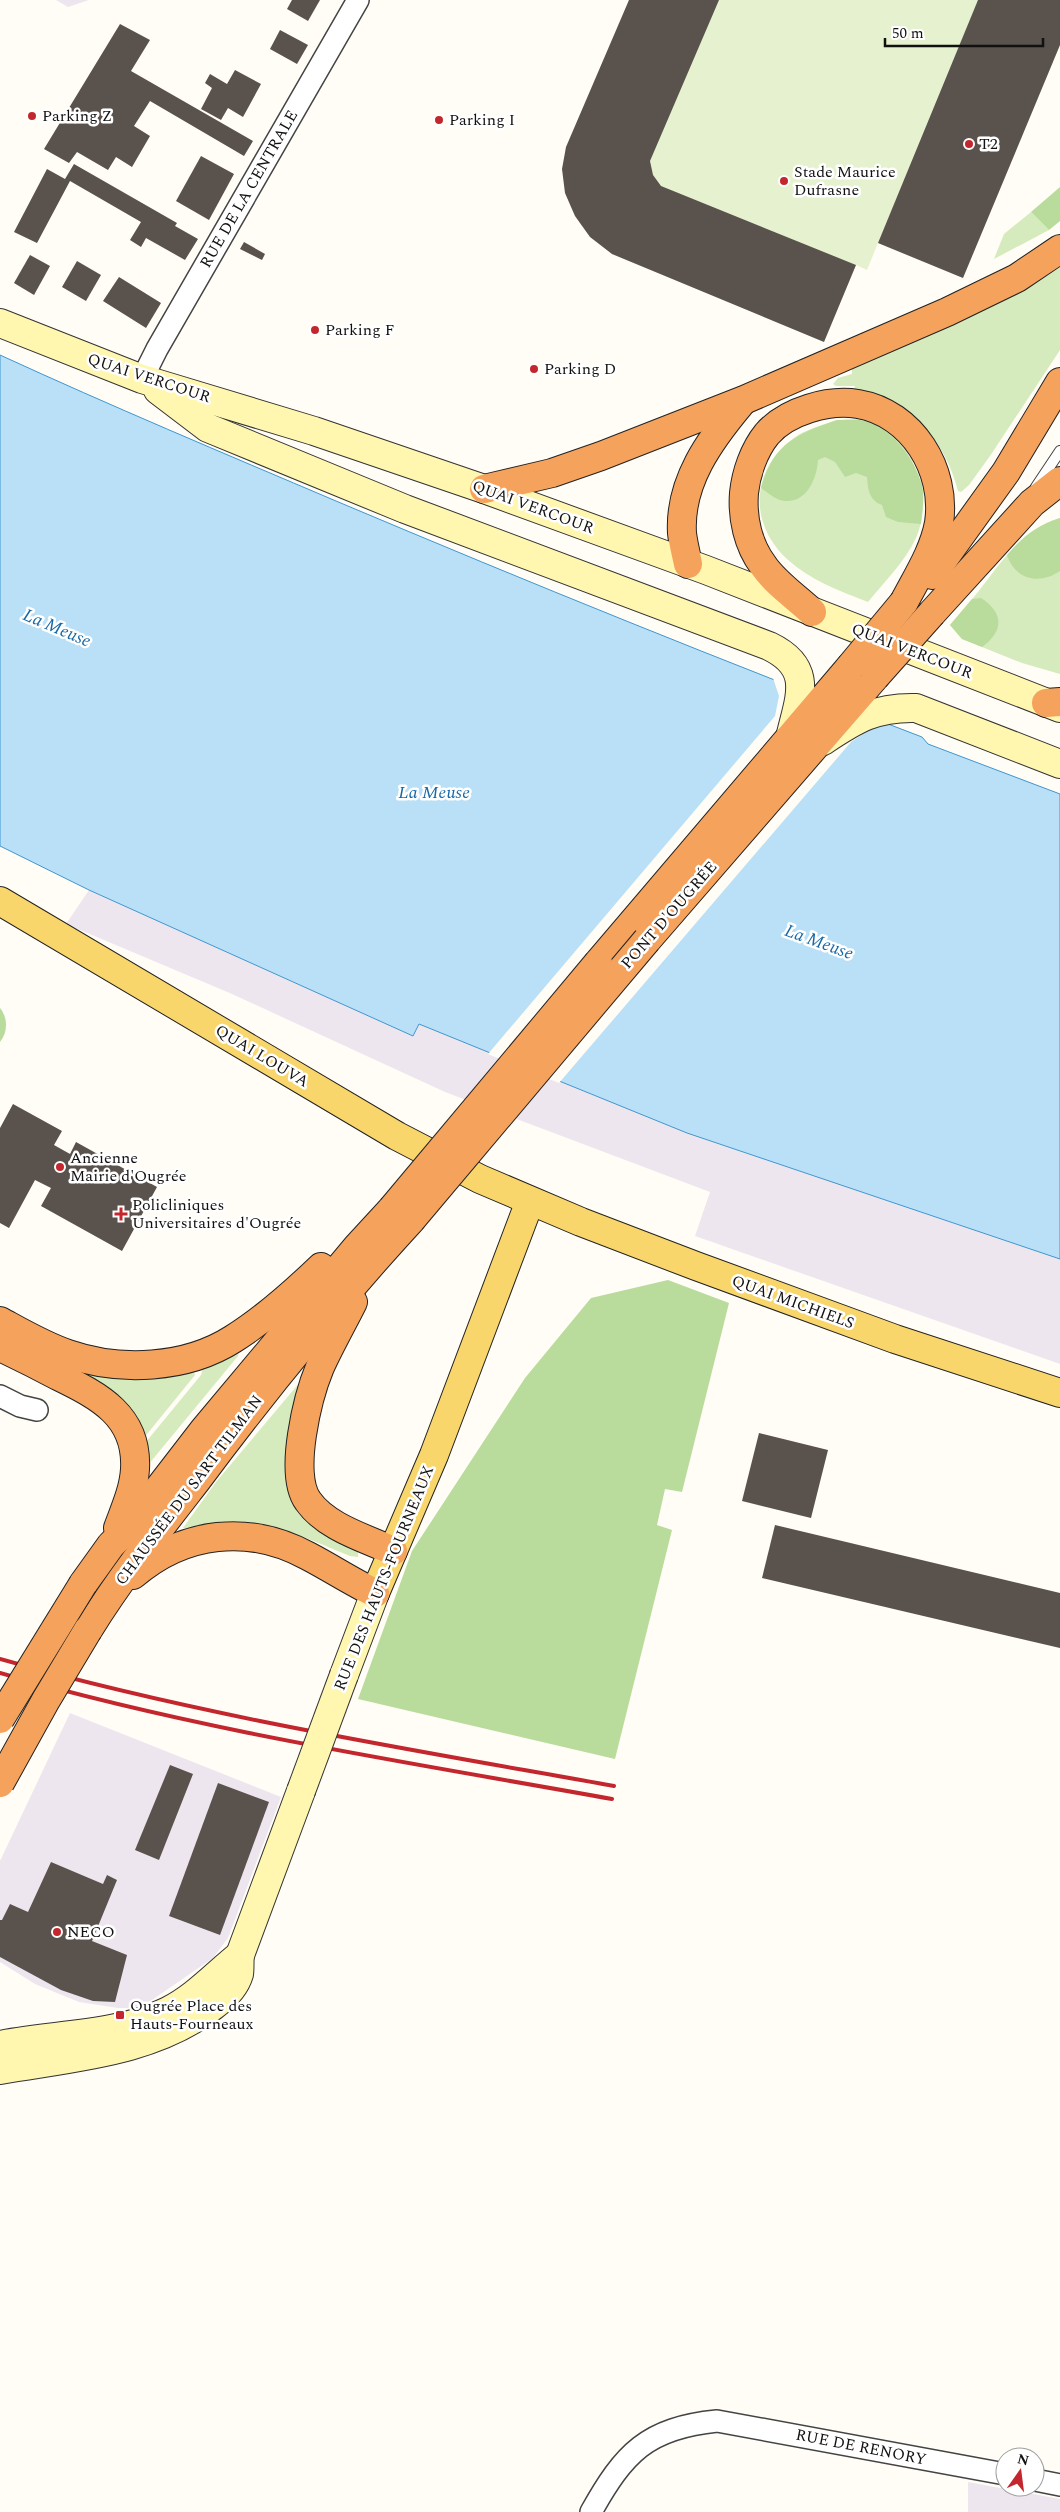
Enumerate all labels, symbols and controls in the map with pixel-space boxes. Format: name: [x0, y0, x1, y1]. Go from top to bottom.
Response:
scale bar: [885, 15, 1042, 47]
text: 50 m: [892, 22, 924, 45]
place label: Parking Z: [42, 104, 112, 128]
street label: RUE DE LA CENTRALE: [194, 106, 304, 272]
place label: Parking I: [449, 108, 515, 132]
marker: Parking Z: [26, 110, 38, 122]
marker: Parking I: [433, 114, 445, 126]
place label: T2: [979, 132, 998, 156]
marker: T2: [963, 138, 975, 150]
place label: Stade Maurice Dufrasne: [794, 160, 896, 202]
marker: Stade Maurice Dufrasne: [778, 175, 790, 187]
place label: Parking F: [325, 318, 394, 342]
marker: Parking F: [309, 324, 321, 336]
street label: QUAI VERCOUR: [84, 347, 214, 409]
place label: Parking D: [544, 357, 616, 381]
marker: Parking D: [528, 363, 540, 375]
street label: QUAI VERCOUR: [469, 474, 598, 540]
water label: La Meuse: [19, 602, 95, 654]
street label: QUAI VERCOUR: [848, 617, 976, 685]
water label: La Meuse: [398, 779, 470, 806]
street label: PONT D'OUGRÉE: [615, 856, 723, 974]
water label: La Meuse: [781, 917, 857, 967]
street label: QUAI LOUVA: [211, 1019, 313, 1093]
place label: Ancienne Mairie d'Ougrée: [70, 1146, 187, 1188]
marker: Ancienne Mairie d'Ougrée: [54, 1161, 66, 1173]
place label: Policliniques Universitaires d'Ougrée: [132, 1193, 301, 1235]
marker: Policliniques Universitaires d'Ougrée: [114, 1207, 128, 1221]
street label: QUAI MICHIELS: [728, 1269, 858, 1335]
street label: CHAUSSÉE DU SART TILMAN: [109, 1390, 269, 1590]
street label: RUE DES HAUTS-FOURNEAUX: [328, 1462, 440, 1694]
place label: NECO: [67, 1920, 115, 1944]
marker: NECO: [51, 1926, 63, 1938]
place label: Ougrée Place des Hauts-Fourneaux: [130, 1994, 254, 2036]
marker: Ougrée Place des Hauts-Fourneaux: [114, 2009, 126, 2021]
street label: RUE DE RENORY: [794, 2423, 928, 2471]
north arrow: [995, 2447, 1045, 2497]
text: N: [1015, 2448, 1031, 2471]

